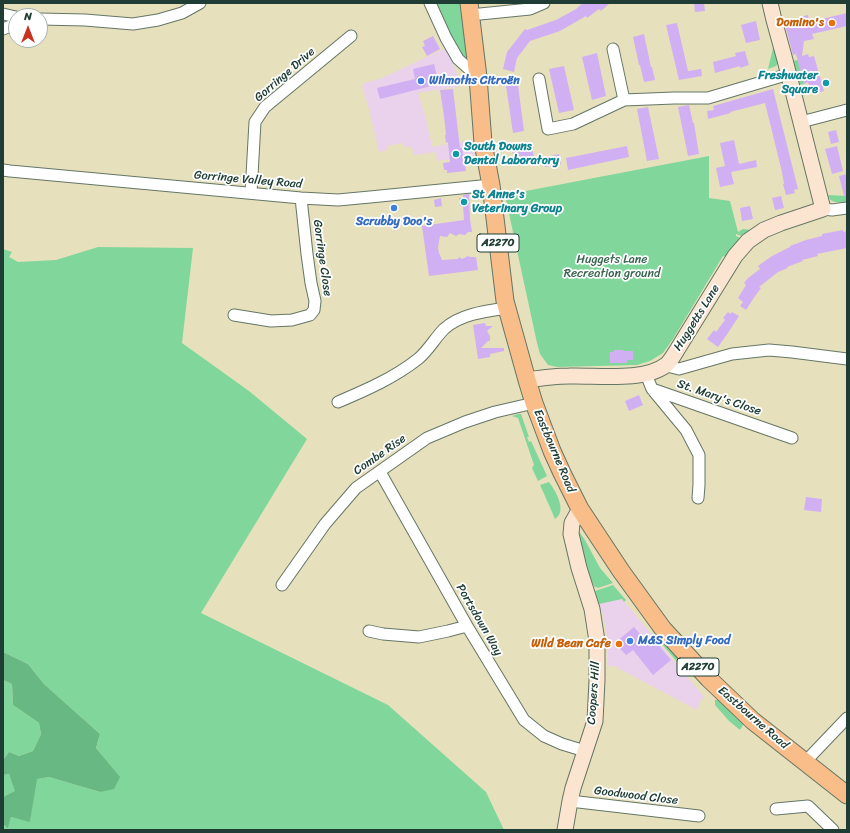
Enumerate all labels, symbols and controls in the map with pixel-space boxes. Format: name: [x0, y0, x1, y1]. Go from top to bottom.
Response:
text: N: [24, 7, 32, 26]
north arrow: [8, 8, 48, 48]
place label: Domino's: [776, 16, 824, 30]
marker: Domino's: [827, 18, 837, 28]
street label: Gorringe Drive: [252, 45, 318, 105]
place label: Freshwater Square: [758, 69, 818, 97]
place label: Wilmoths Citroën: [429, 74, 520, 88]
marker: Wilmoths Citroën: [416, 76, 426, 86]
marker: Freshwater Square: [821, 78, 831, 88]
place label: South Downs Dental Laboratory: [464, 140, 559, 168]
marker: South Downs Dental Laboratory: [451, 149, 461, 159]
street label: Gorringe Valley Road: [193, 168, 303, 192]
place label: St Anne's Veterinary Group: [472, 188, 562, 216]
marker: St Anne's Veterinary Group: [459, 197, 469, 207]
marker: Scrubby Doo's: [389, 203, 399, 213]
place label: Scrubby Doo's: [356, 215, 432, 229]
street label: Gorringe Close: [310, 219, 334, 297]
road number: A2270: [477, 234, 519, 252]
park label: Huggets Lane Recreation ground: [564, 253, 660, 281]
street label: Huggetts Lane: [671, 282, 723, 354]
street label: St. Mary's Close: [675, 377, 763, 419]
street label: Eastbourne Road: [530, 407, 578, 495]
street label: Combe Rise: [351, 432, 409, 478]
street label: Portsdown Way: [453, 582, 505, 658]
place label: M&S Simply Food: [638, 634, 730, 648]
marker: M&S Simply Food: [625, 636, 635, 646]
place label: Wild Bean Cafe: [531, 637, 611, 651]
marker: Wild Bean Cafe: [614, 639, 624, 649]
road number: A2270: [677, 658, 719, 676]
street label: Coopers Hill: [585, 661, 603, 725]
street label: Eastbourne Road: [715, 683, 791, 753]
street label: Goodwood Close: [593, 784, 679, 808]

